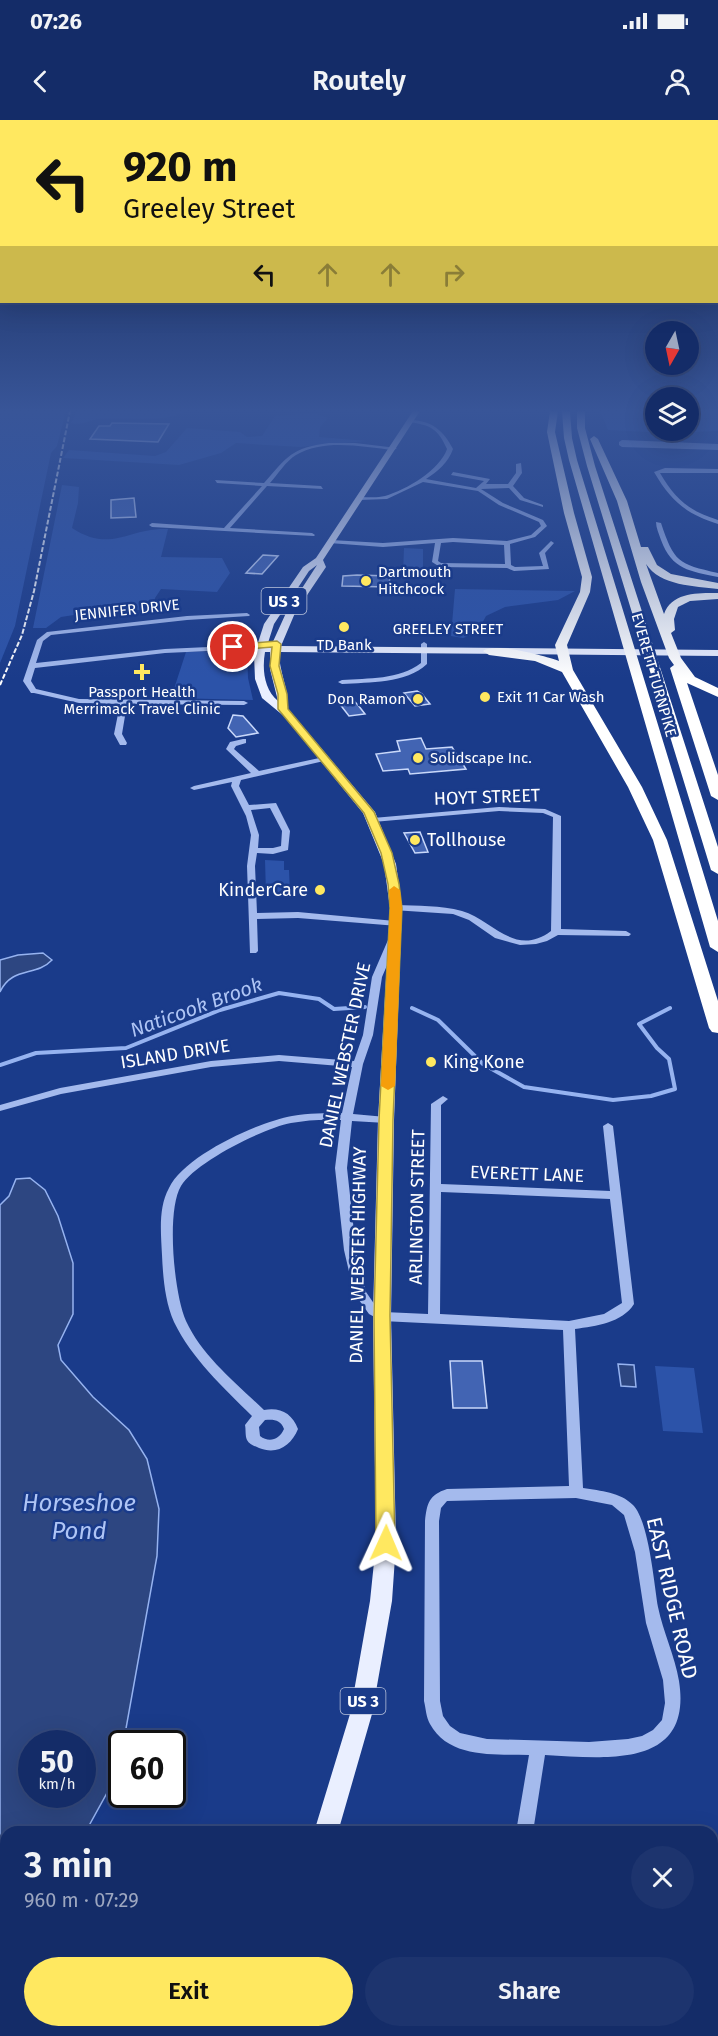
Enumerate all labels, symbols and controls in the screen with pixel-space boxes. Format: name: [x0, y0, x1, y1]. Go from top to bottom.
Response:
text: 07:26: [30, 8, 82, 35]
icon: back: [24, 65, 57, 98]
text: Routely: [312, 65, 406, 97]
icon: person: [661, 65, 694, 98]
text: 920 m: [123, 142, 237, 192]
icon: left: [24, 144, 102, 222]
text: Greeley Street: [123, 193, 295, 225]
icon: left: [248, 258, 281, 291]
icon: ahead: [311, 258, 344, 291]
icon: ahead: [374, 258, 407, 291]
icon: right: [437, 258, 470, 291]
north arrow: [645, 321, 699, 375]
map controls: [645, 321, 699, 441]
button: layers: [645, 387, 699, 441]
place label: Dartmouth Hitchcock: [378, 563, 451, 598]
marker: Dartmouth Hitchcock: [359, 574, 373, 588]
road number: US 3: [262, 588, 306, 614]
street label: JENNIFER DRIVE: [74, 596, 180, 624]
street label: EVERETT TURNPIKE: [628, 611, 680, 739]
marker: TD Bank: [337, 620, 351, 634]
street label: GREELEY STREET: [393, 620, 504, 638]
pin: [207, 621, 258, 672]
icon: arrive: [216, 630, 249, 663]
place label: TD Bank: [316, 636, 372, 654]
marker: Passport Health Merrimack Travel Clinic: [133, 663, 151, 681]
place label: Passport Health Merrimack Travel Clinic: [64, 683, 220, 718]
place label: Exit 11 Car Wash: [497, 688, 605, 706]
place label: Don Ramon: [327, 690, 406, 708]
marker: Exit 11 Car Wash: [478, 690, 492, 704]
marker: Don Ramon: [411, 692, 425, 706]
place label: Solidscape Inc.: [430, 749, 532, 767]
marker: Solidscape Inc.: [411, 751, 425, 765]
street label: HOYT STREET: [434, 784, 541, 810]
place label: Tollhouse: [427, 829, 506, 851]
marker: Tollhouse: [408, 833, 422, 847]
place label: KinderCare: [218, 879, 308, 901]
marker: KinderCare: [313, 883, 327, 897]
street label: DANIEL WEBSTER DRIVE: [315, 960, 375, 1150]
water label: Naticook Brook: [127, 972, 265, 1042]
street label: ISLAND DRIVE: [119, 1034, 231, 1074]
place label: King Kone: [443, 1051, 525, 1073]
marker: King Kone: [424, 1055, 438, 1069]
street label: ARLINGTON STREET: [405, 1129, 429, 1285]
street label: DANIEL WEBSTER HIGHWAY: [345, 1146, 371, 1364]
street label: EVERETT LANE: [469, 1161, 585, 1187]
water label: Horseshoe Pond: [22, 1489, 136, 1545]
position arrow: [354, 1511, 418, 1575]
street label: EAST RIDGE ROAD: [641, 1514, 703, 1682]
road number: US 3: [340, 1688, 386, 1714]
speed limit sign: 60: [108, 1730, 186, 1808]
text: 50: [40, 1744, 74, 1780]
text: km/h: [38, 1775, 76, 1793]
text: 3 min: [24, 1843, 113, 1887]
button: close: [631, 1846, 694, 1909]
text: 960 m · 07:29: [24, 1888, 139, 1912]
button: Exit: [24, 1957, 353, 2026]
button: Share: [365, 1957, 694, 2026]

